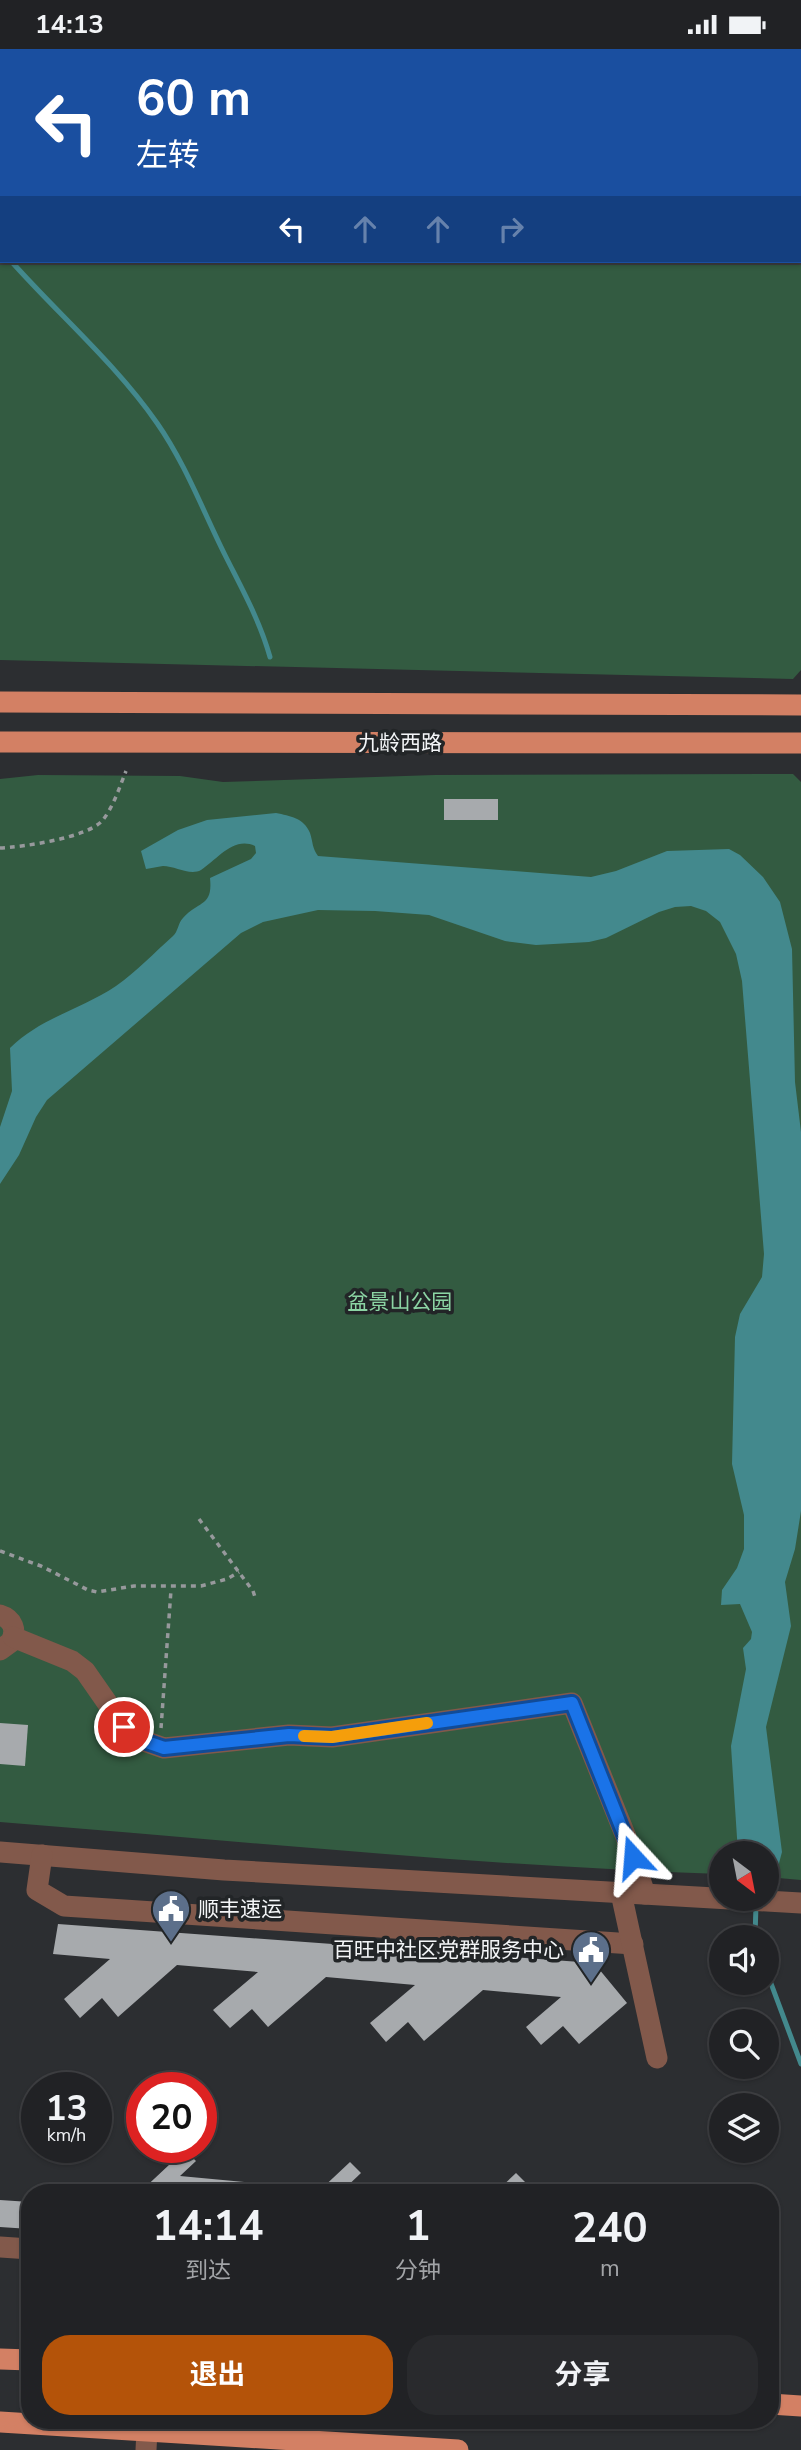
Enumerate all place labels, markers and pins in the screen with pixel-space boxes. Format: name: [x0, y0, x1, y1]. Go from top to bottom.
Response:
pin: [94, 1697, 154, 1757]
public building icon: 顺丰速运: [150, 1888, 192, 1943]
place label: 顺丰速运: [198, 1895, 282, 1923]
public building icon: 百旺中社区党群服务中心: [570, 1929, 612, 1984]
place label: 百旺中社区党群服务中心: [333, 1936, 564, 1964]

